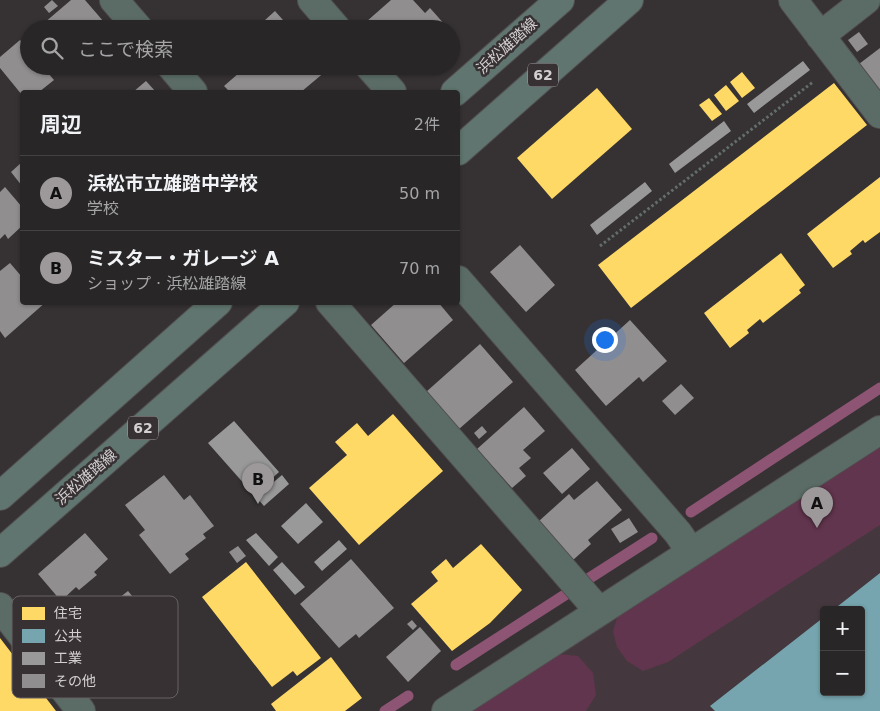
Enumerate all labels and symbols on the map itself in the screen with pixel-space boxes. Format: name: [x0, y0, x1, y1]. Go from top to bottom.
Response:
street label: 浜松雄踏線: [473, 14, 541, 78]
road number: 62: [528, 64, 558, 86]
your location: [592, 327, 618, 353]
road number: 62: [128, 416, 158, 439]
street label: 浜松雄踏線: [52, 446, 120, 508]
pin: B: [242, 463, 274, 504]
pin: A: [801, 487, 833, 528]
legend: [12, 596, 178, 698]
text: 住宅: [54, 605, 82, 621]
text: 公共: [54, 628, 82, 644]
text: 工業: [54, 650, 82, 666]
text: その他: [54, 673, 96, 689]

